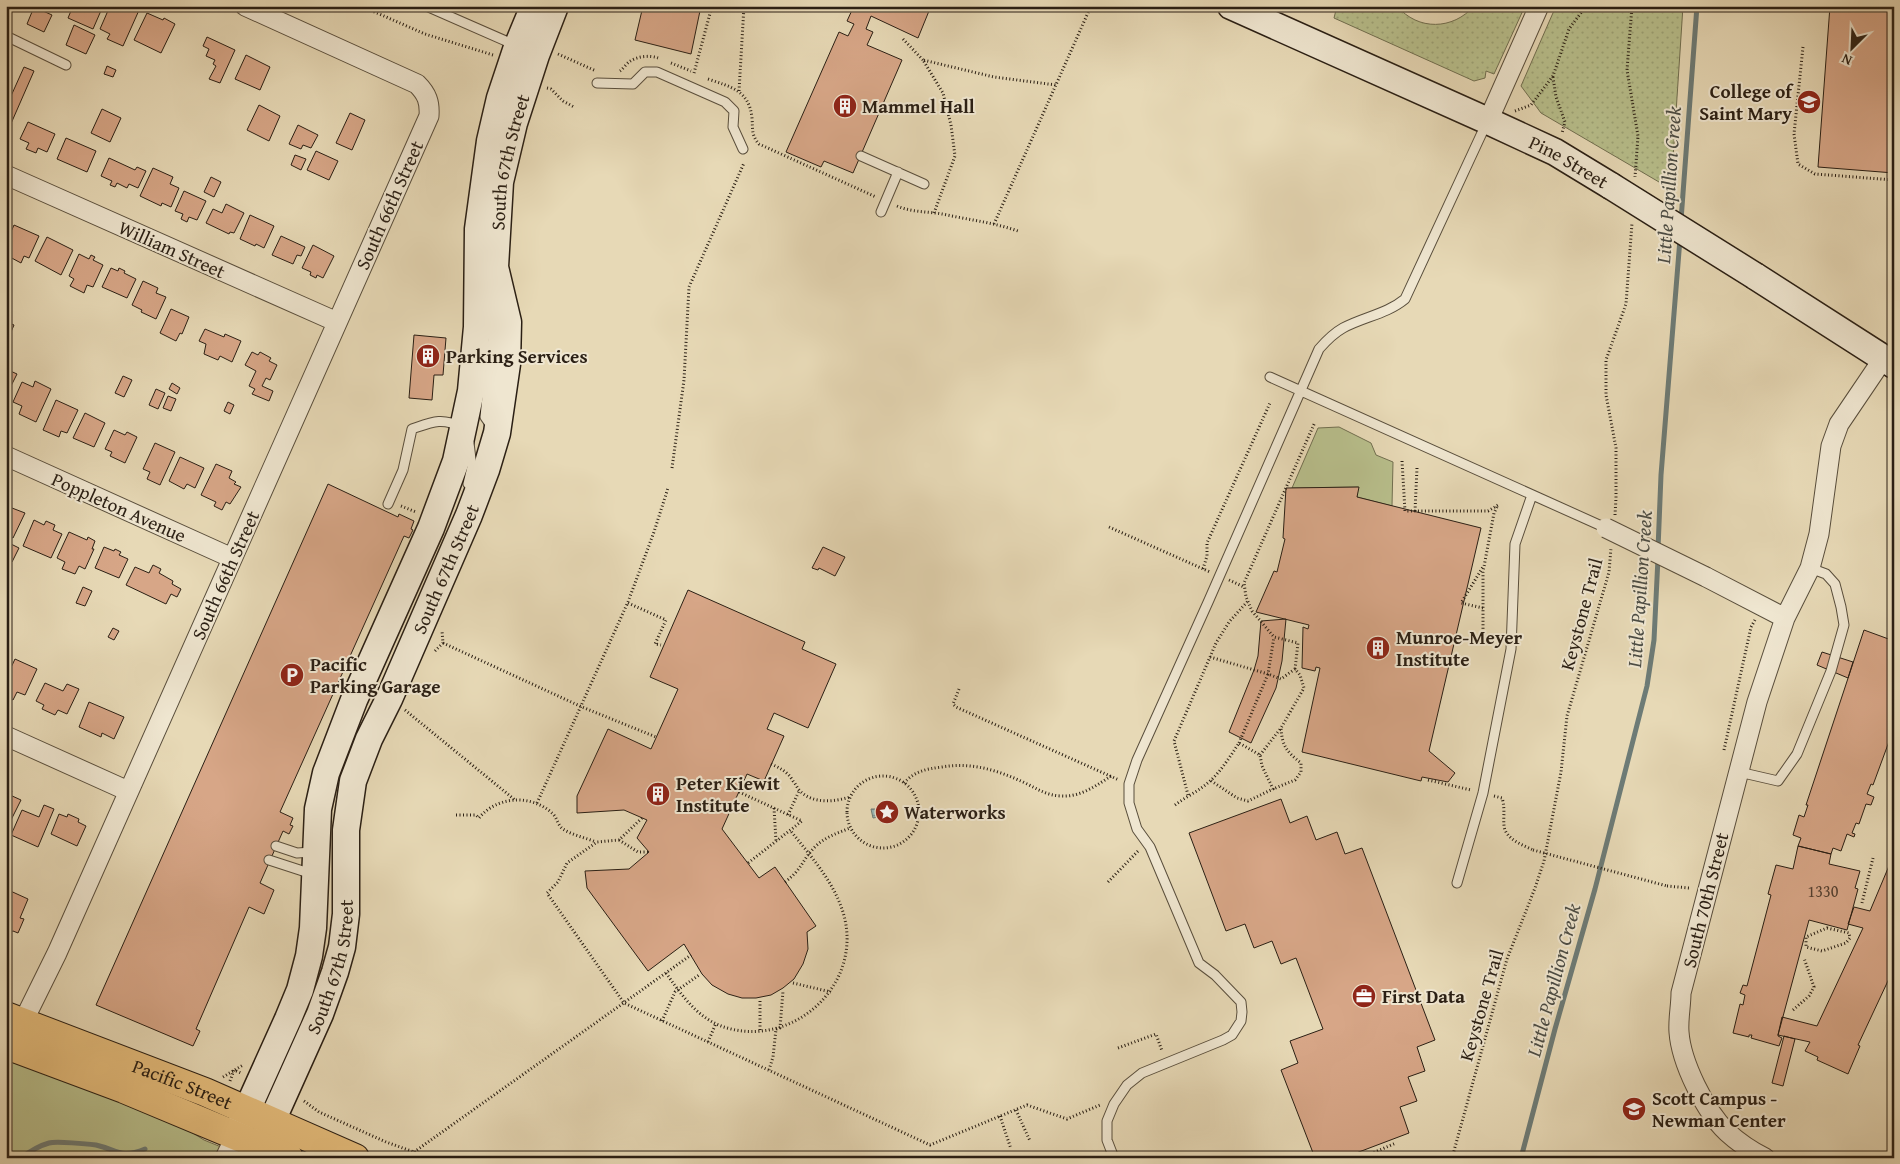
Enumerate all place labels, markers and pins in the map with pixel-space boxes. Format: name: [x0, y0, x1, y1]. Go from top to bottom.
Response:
place label: College of Saint Mary: [1699, 77, 1794, 127]
school or university icon: College of Saint Mary: [1796, 89, 1822, 115]
place label: Mammel Hall: [862, 92, 975, 120]
building icon: Mammel Hall: [832, 93, 858, 119]
place label: Parking Services: [446, 342, 588, 370]
building icon: Parking Services: [415, 343, 441, 369]
place label: Munroe-Meyer Institute: [1396, 623, 1523, 673]
building icon: Munroe-Meyer Institute: [1365, 635, 1391, 661]
place label: Pacific Parking Garage: [310, 650, 441, 700]
parking icon: Pacific Parking Garage: [279, 662, 305, 688]
place label: Peter Kiewit Institute: [676, 769, 781, 819]
building icon: Peter Kiewit Institute: [645, 781, 671, 807]
place label: Waterworks: [904, 798, 1006, 826]
place icon: Waterworks: [874, 799, 900, 825]
place label: First Data: [1382, 982, 1465, 1010]
office icon: First Data: [1351, 983, 1377, 1009]
place label: Scott Campus - Newman Center: [1652, 1084, 1786, 1134]
school or university icon: Scott Campus - Newman Center: [1621, 1096, 1647, 1122]

